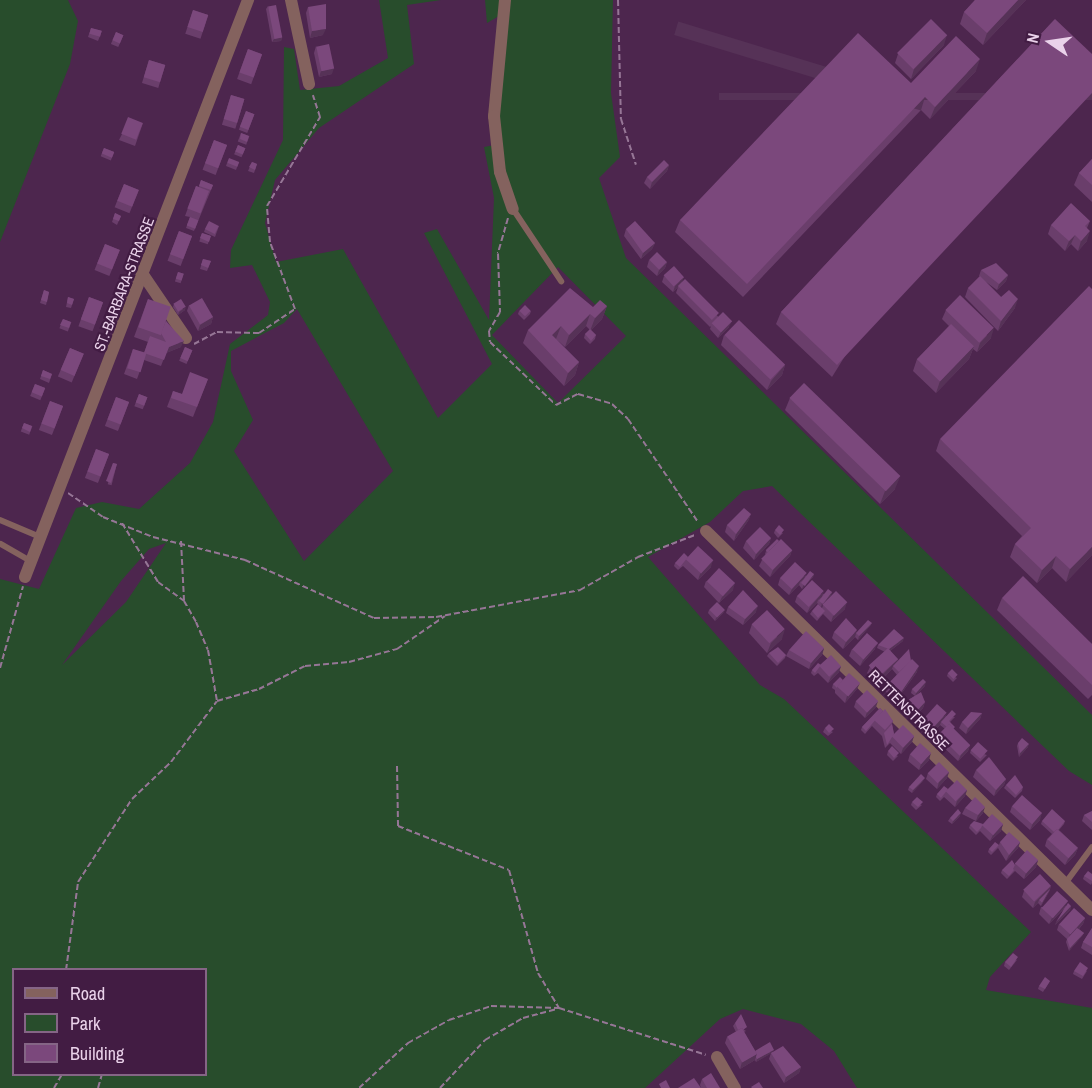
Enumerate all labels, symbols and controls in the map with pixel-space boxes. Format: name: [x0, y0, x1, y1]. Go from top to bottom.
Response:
north arrow: [1020, 12, 1080, 72]
text: N: [1021, 31, 1044, 45]
street label: ST.-BARBARA-STRASSE: [90, 214, 158, 354]
street label: RETTENSTRASSE: [865, 666, 953, 754]
legend: [12, 968, 207, 1076]
text: Road: [70, 981, 105, 1006]
text: Park: [70, 1011, 100, 1036]
text: Building: [70, 1041, 124, 1066]

